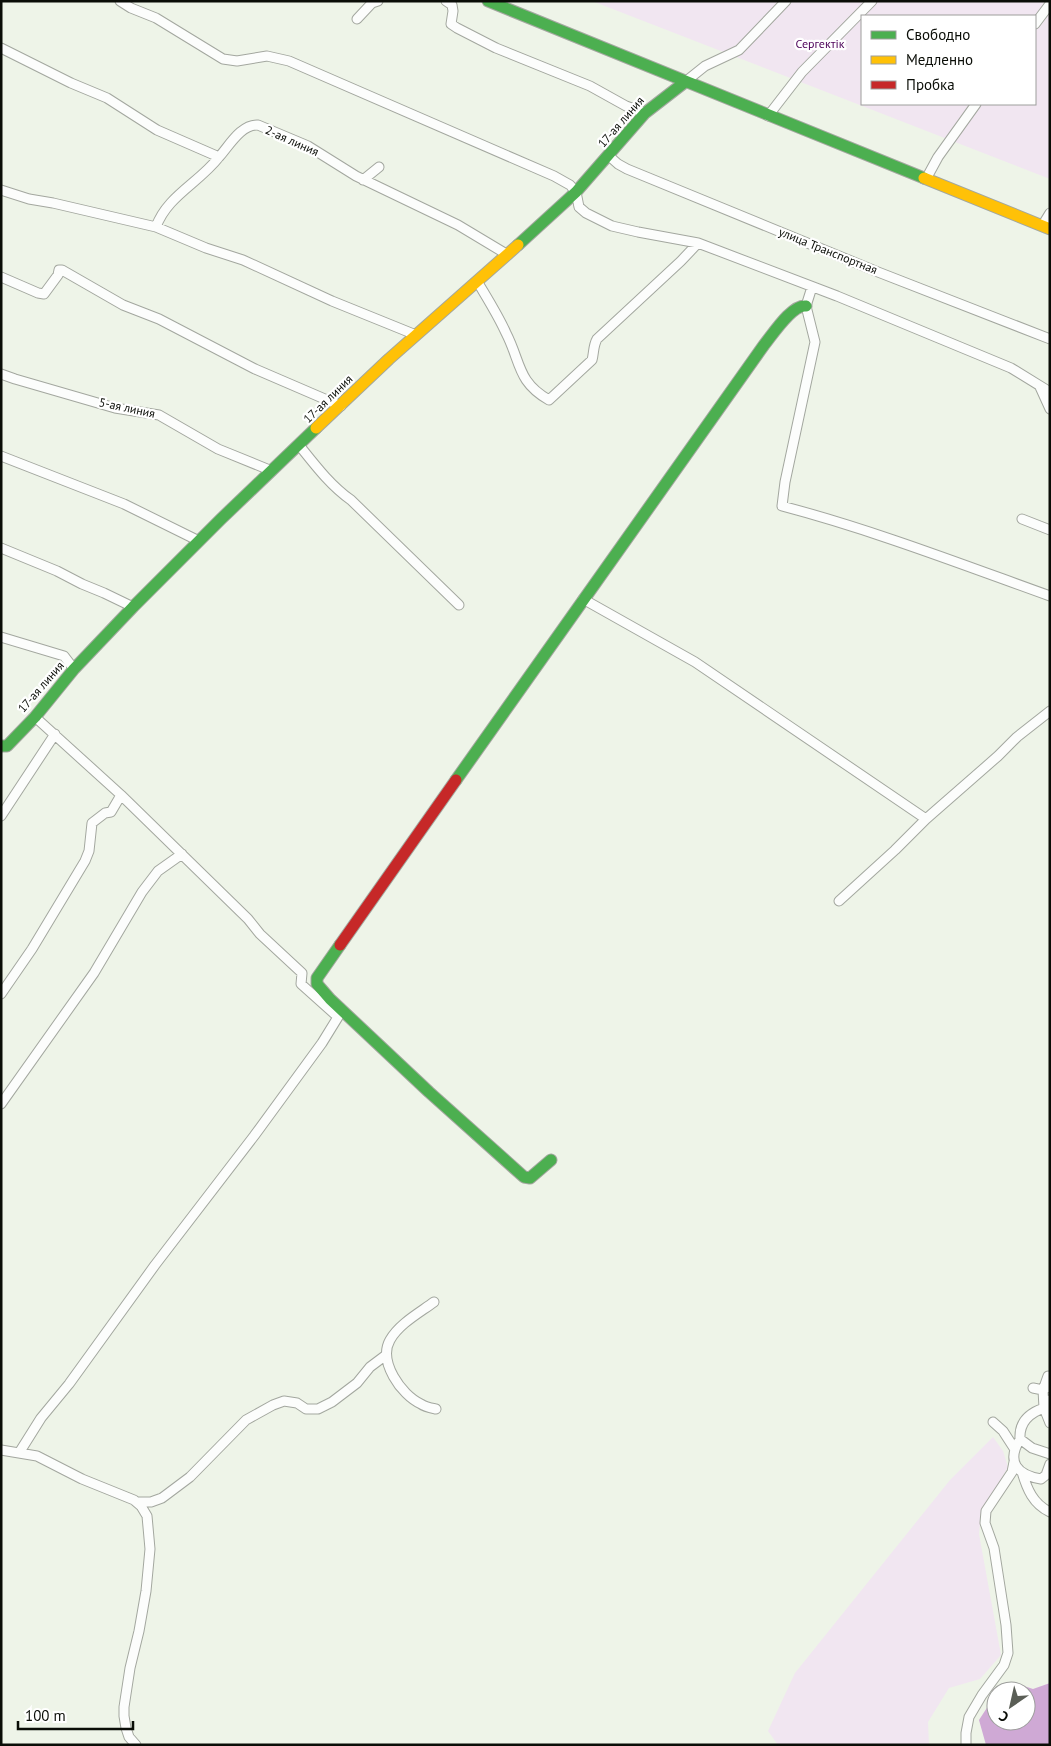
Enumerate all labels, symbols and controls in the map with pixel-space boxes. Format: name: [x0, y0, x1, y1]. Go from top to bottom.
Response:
legend: [861, 15, 1036, 105]
text: Свободно: [906, 25, 970, 44]
park label: Сергектік: [796, 36, 845, 51]
text: Медленно: [906, 50, 973, 69]
text: Пробка: [906, 75, 955, 94]
street label: 17-ая линия: [594, 93, 647, 150]
street label: 2-ая линия: [263, 122, 321, 159]
street label: улица Транспортная: [777, 224, 880, 277]
street label: 17-ая линия: [300, 371, 355, 426]
street label: 5-ая линия: [98, 394, 157, 421]
street label: 17-ая линия: [14, 658, 67, 715]
north arrow: [986, 1681, 1036, 1731]
scale bar: [18, 1698, 132, 1730]
text: 100 m: [25, 1706, 66, 1725]
text: С: [995, 1707, 1012, 1726]

